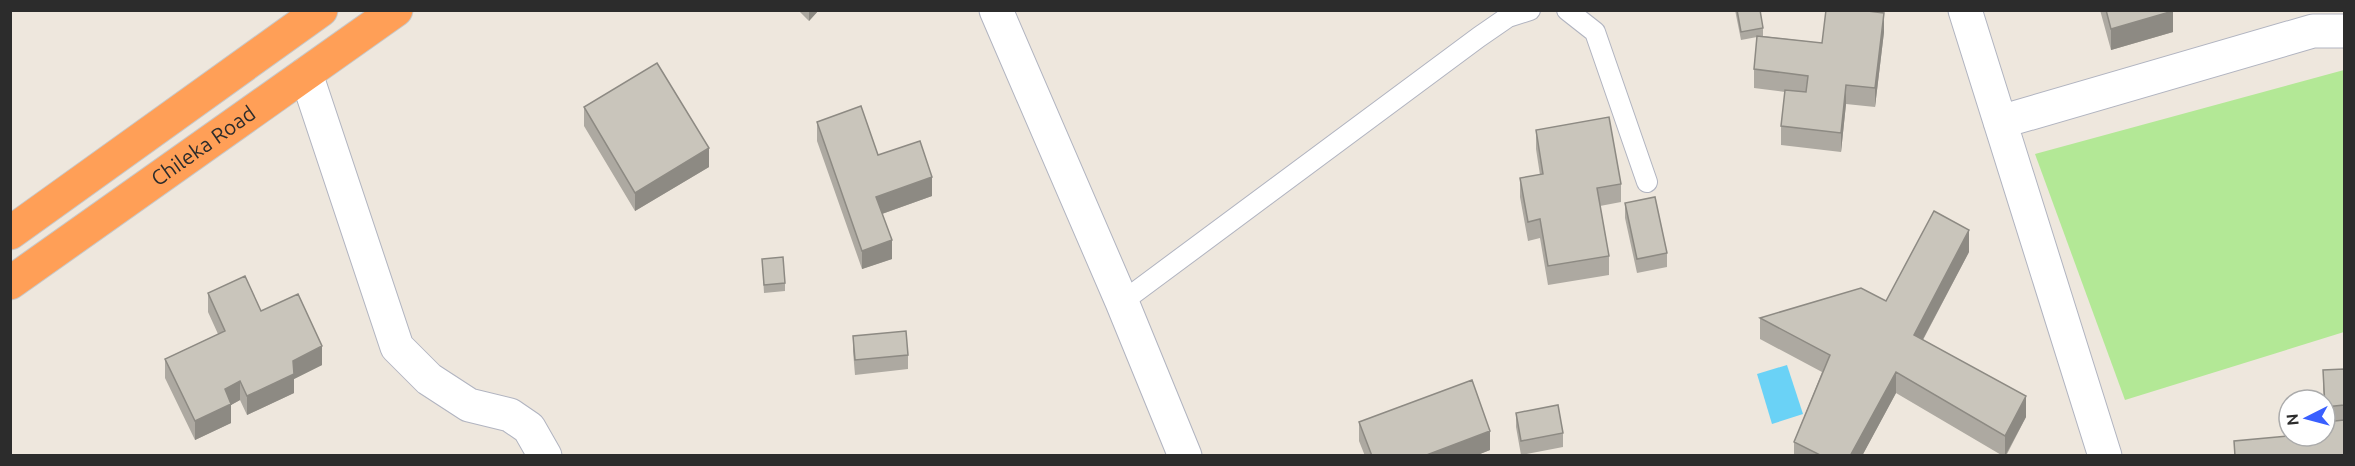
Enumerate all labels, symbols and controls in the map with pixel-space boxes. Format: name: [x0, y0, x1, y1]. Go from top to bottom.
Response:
street label: Chileka Road: [146, 100, 260, 190]
north arrow: [2277, 388, 2337, 448]
text: N: [2283, 413, 2302, 426]

